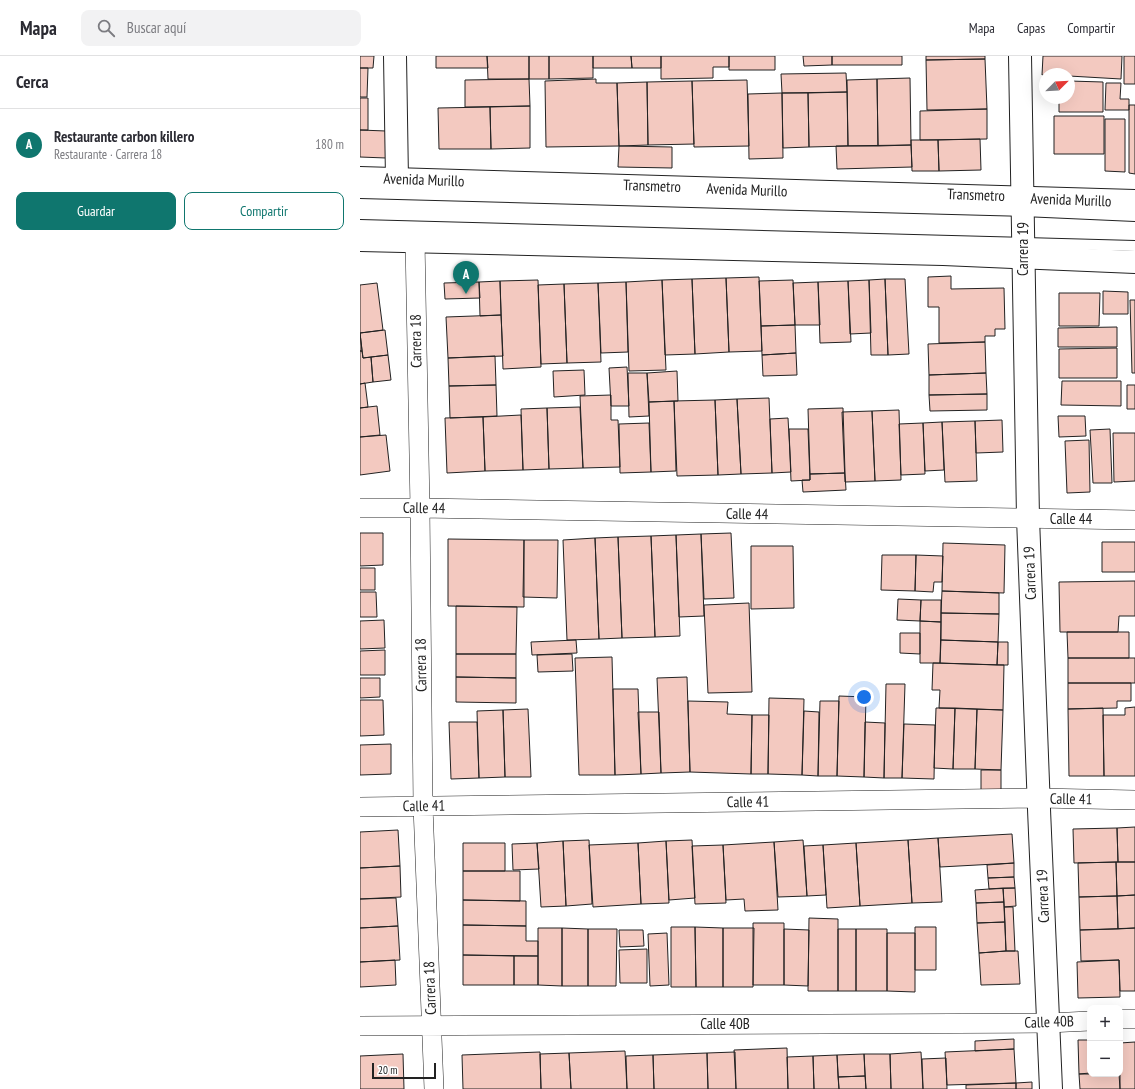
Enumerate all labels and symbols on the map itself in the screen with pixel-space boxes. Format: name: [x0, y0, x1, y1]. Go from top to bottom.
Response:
north arrow: [1039, 68, 1075, 104]
street label: Avenida Murillo: [383, 169, 465, 190]
street label: Transmetro: [623, 175, 681, 196]
street label: Avenida Murillo: [706, 179, 788, 200]
street label: Transmetro: [947, 184, 1005, 205]
street label: Avenida Murillo: [1030, 189, 1112, 210]
street label: Carrera 19: [1013, 222, 1032, 276]
pin: A: [453, 261, 479, 294]
street label: Carrera 18: [406, 314, 425, 368]
street label: Calle 44: [403, 498, 446, 517]
street label: Calle 44: [726, 504, 769, 523]
street label: Calle 44: [1050, 509, 1093, 528]
street label: Carrera 19: [1019, 546, 1040, 600]
street label: Carrera 18: [411, 638, 430, 692]
your location: [854, 687, 874, 707]
street label: Calle 41: [1050, 789, 1092, 808]
street label: Calle 41: [727, 792, 769, 811]
street label: Calle 41: [403, 796, 445, 815]
street label: Carrera 19: [1032, 869, 1053, 923]
street label: Carrera 18: [419, 961, 440, 1015]
street label: Calle 40B: [1024, 1011, 1074, 1032]
street label: Calle 40B: [700, 1014, 750, 1033]
scale bar: [372, 1061, 436, 1080]

